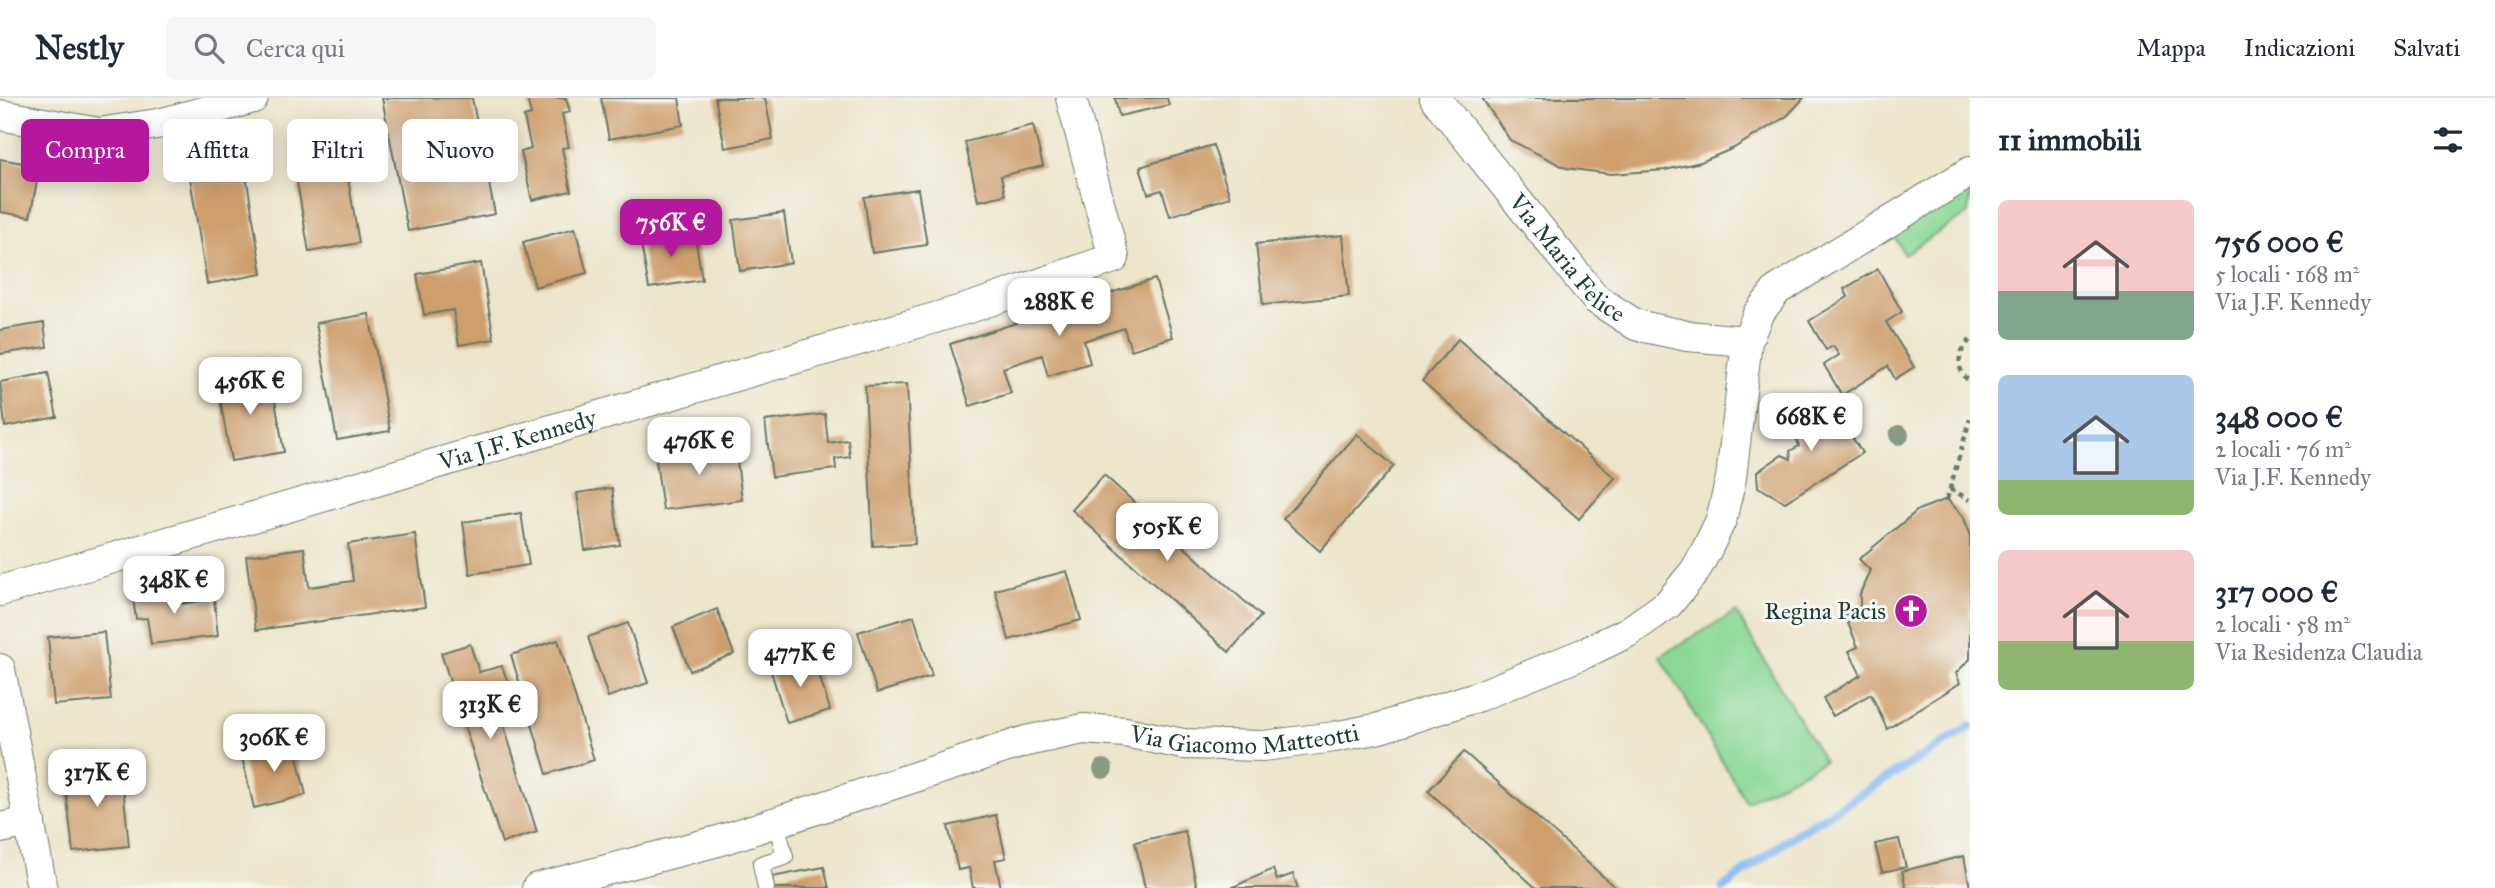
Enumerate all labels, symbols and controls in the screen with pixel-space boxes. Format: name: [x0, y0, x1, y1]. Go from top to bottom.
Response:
search box: [166, 17, 656, 80]
text: Nestly: [35, 28, 124, 68]
icon: search: [190, 29, 228, 67]
text: Cerca qui: [246, 32, 345, 64]
text: Mappa: [2137, 33, 2206, 63]
text: Indicazioni: [2244, 33, 2355, 63]
text: Salvati: [2393, 33, 2460, 63]
chip: Compra: [21, 119, 149, 182]
chip: Affitta: [163, 119, 273, 182]
chip: Filtri: [287, 119, 388, 182]
chip: Nuovo: [402, 119, 518, 182]
icon: filters: [2429, 121, 2467, 159]
text: 11 immobili: [1998, 122, 2141, 158]
street label: Via Maria Felice: [1502, 187, 1631, 329]
pin: 756K €: [614, 200, 728, 259]
text: 756K €: [636, 208, 706, 236]
text: 756 000 €: [2215, 224, 2344, 260]
icon: home: [2054, 228, 2138, 312]
text: 5 locali · 168 m²: [2215, 260, 2359, 288]
pin: 288K €: [1002, 278, 1116, 338]
text: 288K €: [1023, 287, 1095, 315]
text: Via J.F. Kennedy: [2215, 288, 2371, 316]
pin: 456K €: [193, 358, 307, 417]
text: 456K €: [215, 366, 285, 394]
pin: 668K €: [1754, 394, 1868, 453]
text: 348 000 €: [2215, 399, 2343, 435]
street label: Via J.F. Kennedy: [434, 402, 600, 477]
text: 668K €: [1775, 402, 1847, 430]
icon: home: [2054, 403, 2138, 487]
pin: 476K €: [642, 418, 756, 477]
text: 476K €: [663, 426, 735, 454]
text: 2 locali · 76 m²: [2215, 435, 2351, 463]
text: Via J.F. Kennedy: [2215, 463, 2371, 491]
pin: 505K €: [1110, 504, 1224, 563]
text: 505K €: [1132, 512, 1202, 540]
pin: 348K €: [117, 556, 231, 616]
text: 348K €: [139, 565, 209, 593]
text: 317 000 €: [2215, 574, 2338, 610]
icon: home: [2054, 578, 2138, 662]
church icon: Regina Pacis: [1892, 592, 1930, 630]
place label: Regina Pacis: [1764, 596, 1886, 626]
text: 2 locali · 58 m²: [2215, 610, 2350, 638]
pin: 477K €: [743, 630, 857, 689]
text: 477K €: [764, 638, 836, 666]
text: Via Residenza Claudia: [2215, 638, 2423, 666]
pin: 313K €: [433, 682, 547, 741]
text: 313K €: [459, 690, 521, 718]
pin: 306K €: [217, 714, 331, 774]
street label: Via Giacomo Matteotti: [1126, 717, 1362, 761]
text: 306K €: [239, 723, 309, 751]
pin: 317K €: [40, 750, 154, 809]
text: 317K €: [64, 758, 130, 786]

